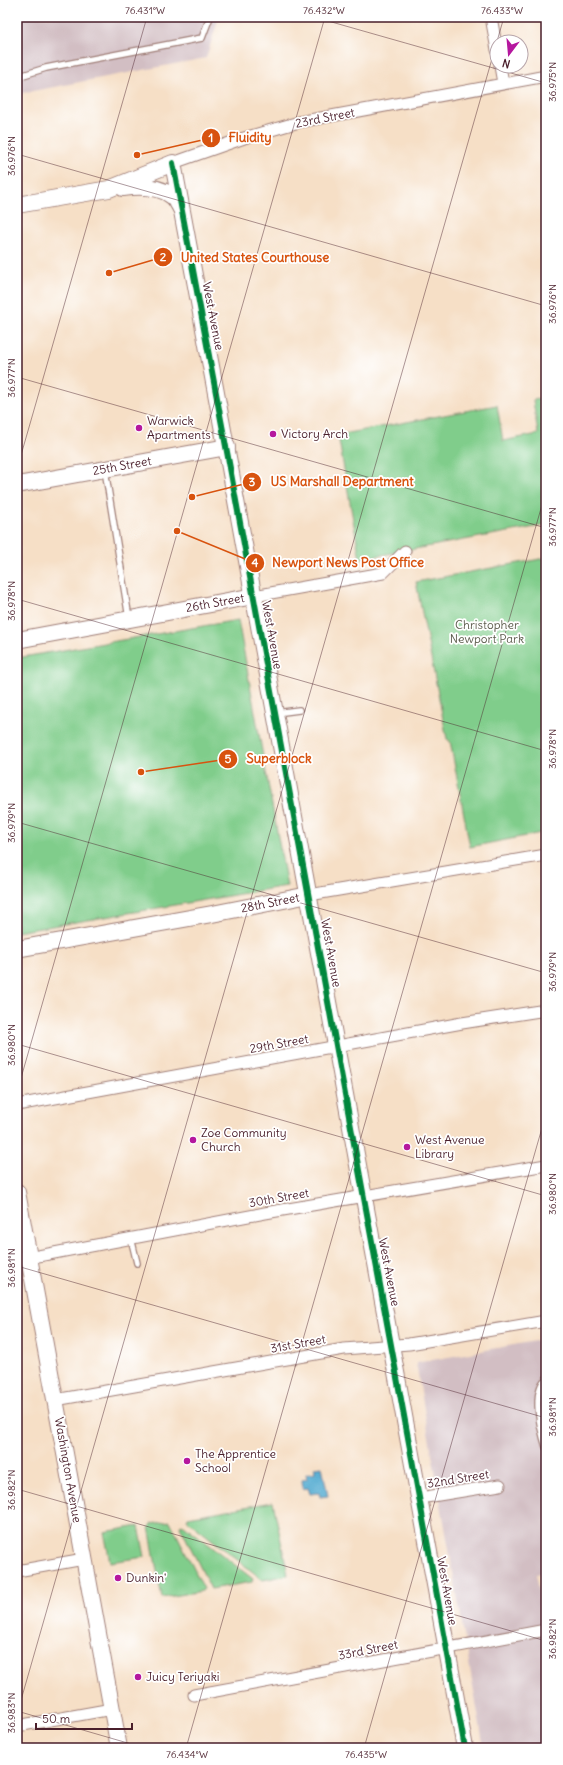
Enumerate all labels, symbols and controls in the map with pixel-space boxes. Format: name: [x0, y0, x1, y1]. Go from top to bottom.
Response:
text: 76.431°W: [125, 4, 165, 17]
text: 76.432°W: [303, 4, 345, 17]
text: 76.433°W: [481, 4, 523, 17]
north arrow: [489, 34, 529, 74]
text: N: [501, 56, 512, 71]
text: 36.975°N: [546, 62, 559, 102]
street label: 23rd Street: [294, 104, 356, 131]
callout: Fluidity: [201, 125, 280, 150]
text: Fluidity: [228, 129, 272, 146]
text: 1: [209, 130, 213, 145]
text: 36.976°N: [5, 136, 18, 176]
callout: United States Courthouse: [153, 245, 337, 270]
text: 2: [160, 249, 167, 264]
text: United States Courthouse: [181, 249, 329, 266]
street label: West Avenue: [199, 280, 227, 351]
text: 36.976°N: [546, 284, 559, 324]
text: 36.977°N: [5, 358, 18, 398]
place label: Warwick Apartments: [147, 413, 211, 442]
marker: Warwick Apartments: [134, 423, 144, 433]
place label: Victory Arch: [281, 426, 348, 441]
marker: Victory Arch: [268, 429, 278, 439]
street label: 25th Street: [91, 453, 152, 478]
callout: US Marshall Department: [242, 469, 421, 494]
text: US Marshall Department: [270, 473, 414, 490]
text: 3: [249, 474, 256, 489]
text: 36.977°N: [546, 507, 559, 547]
callout: Newport News Post Office: [245, 550, 432, 575]
text: Newport News Post Office: [272, 554, 424, 571]
text: 4: [252, 555, 259, 570]
text: 36.978°N: [5, 581, 18, 621]
street label: 26th Street: [184, 590, 245, 615]
street label: West Avenue: [259, 599, 286, 670]
park label: Christopher Newport Park: [450, 617, 524, 646]
text: 36.978°N: [546, 729, 559, 769]
callout: Superblock: [218, 746, 319, 771]
text: Superblock: [246, 750, 312, 767]
text: 5: [225, 751, 232, 766]
text: 36.979°N: [5, 803, 18, 843]
street label: 28th Street: [239, 889, 300, 916]
street label: West Avenue: [318, 917, 345, 988]
text: 36.979°N: [546, 952, 559, 992]
text: 36.980°N: [5, 1024, 18, 1066]
street label: 29th Street: [248, 1031, 309, 1056]
place label: Zoe Community Church: [201, 1125, 287, 1154]
place label: West Avenue Library: [415, 1132, 485, 1161]
marker: Zoe Community Church: [188, 1135, 198, 1145]
marker: West Avenue Library: [402, 1142, 412, 1152]
text: 36.980°N: [546, 1173, 559, 1215]
street label: 30th Street: [248, 1185, 310, 1210]
street label: West Avenue: [375, 1236, 403, 1307]
text: 36.981°N: [5, 1248, 18, 1288]
street label: 31st Street: [269, 1331, 327, 1356]
text: 36.981°N: [546, 1397, 559, 1437]
street label: Washington Avenue: [52, 1416, 85, 1524]
place label: The Apprentice School: [195, 1446, 276, 1475]
marker: The Apprentice School: [182, 1456, 192, 1466]
street label: 32nd Street: [426, 1466, 490, 1491]
text: 36.982°N: [5, 1470, 18, 1510]
street label: West Avenue: [434, 1555, 461, 1626]
place label: Dunkin': [126, 1570, 166, 1585]
marker: Dunkin': [113, 1573, 123, 1583]
text: 36.982°N: [546, 1619, 559, 1659]
street label: 33rd Street: [337, 1636, 399, 1663]
place label: Juicy Teriyaki: [146, 1669, 220, 1684]
marker: Juicy Teriyaki: [133, 1672, 143, 1682]
text: 36.983°N: [5, 1693, 18, 1733]
scale bar: [36, 1705, 132, 1731]
text: 50 m: [42, 1711, 71, 1726]
text: 76.434°W: [166, 1748, 208, 1761]
text: 76.435°W: [345, 1748, 387, 1761]

